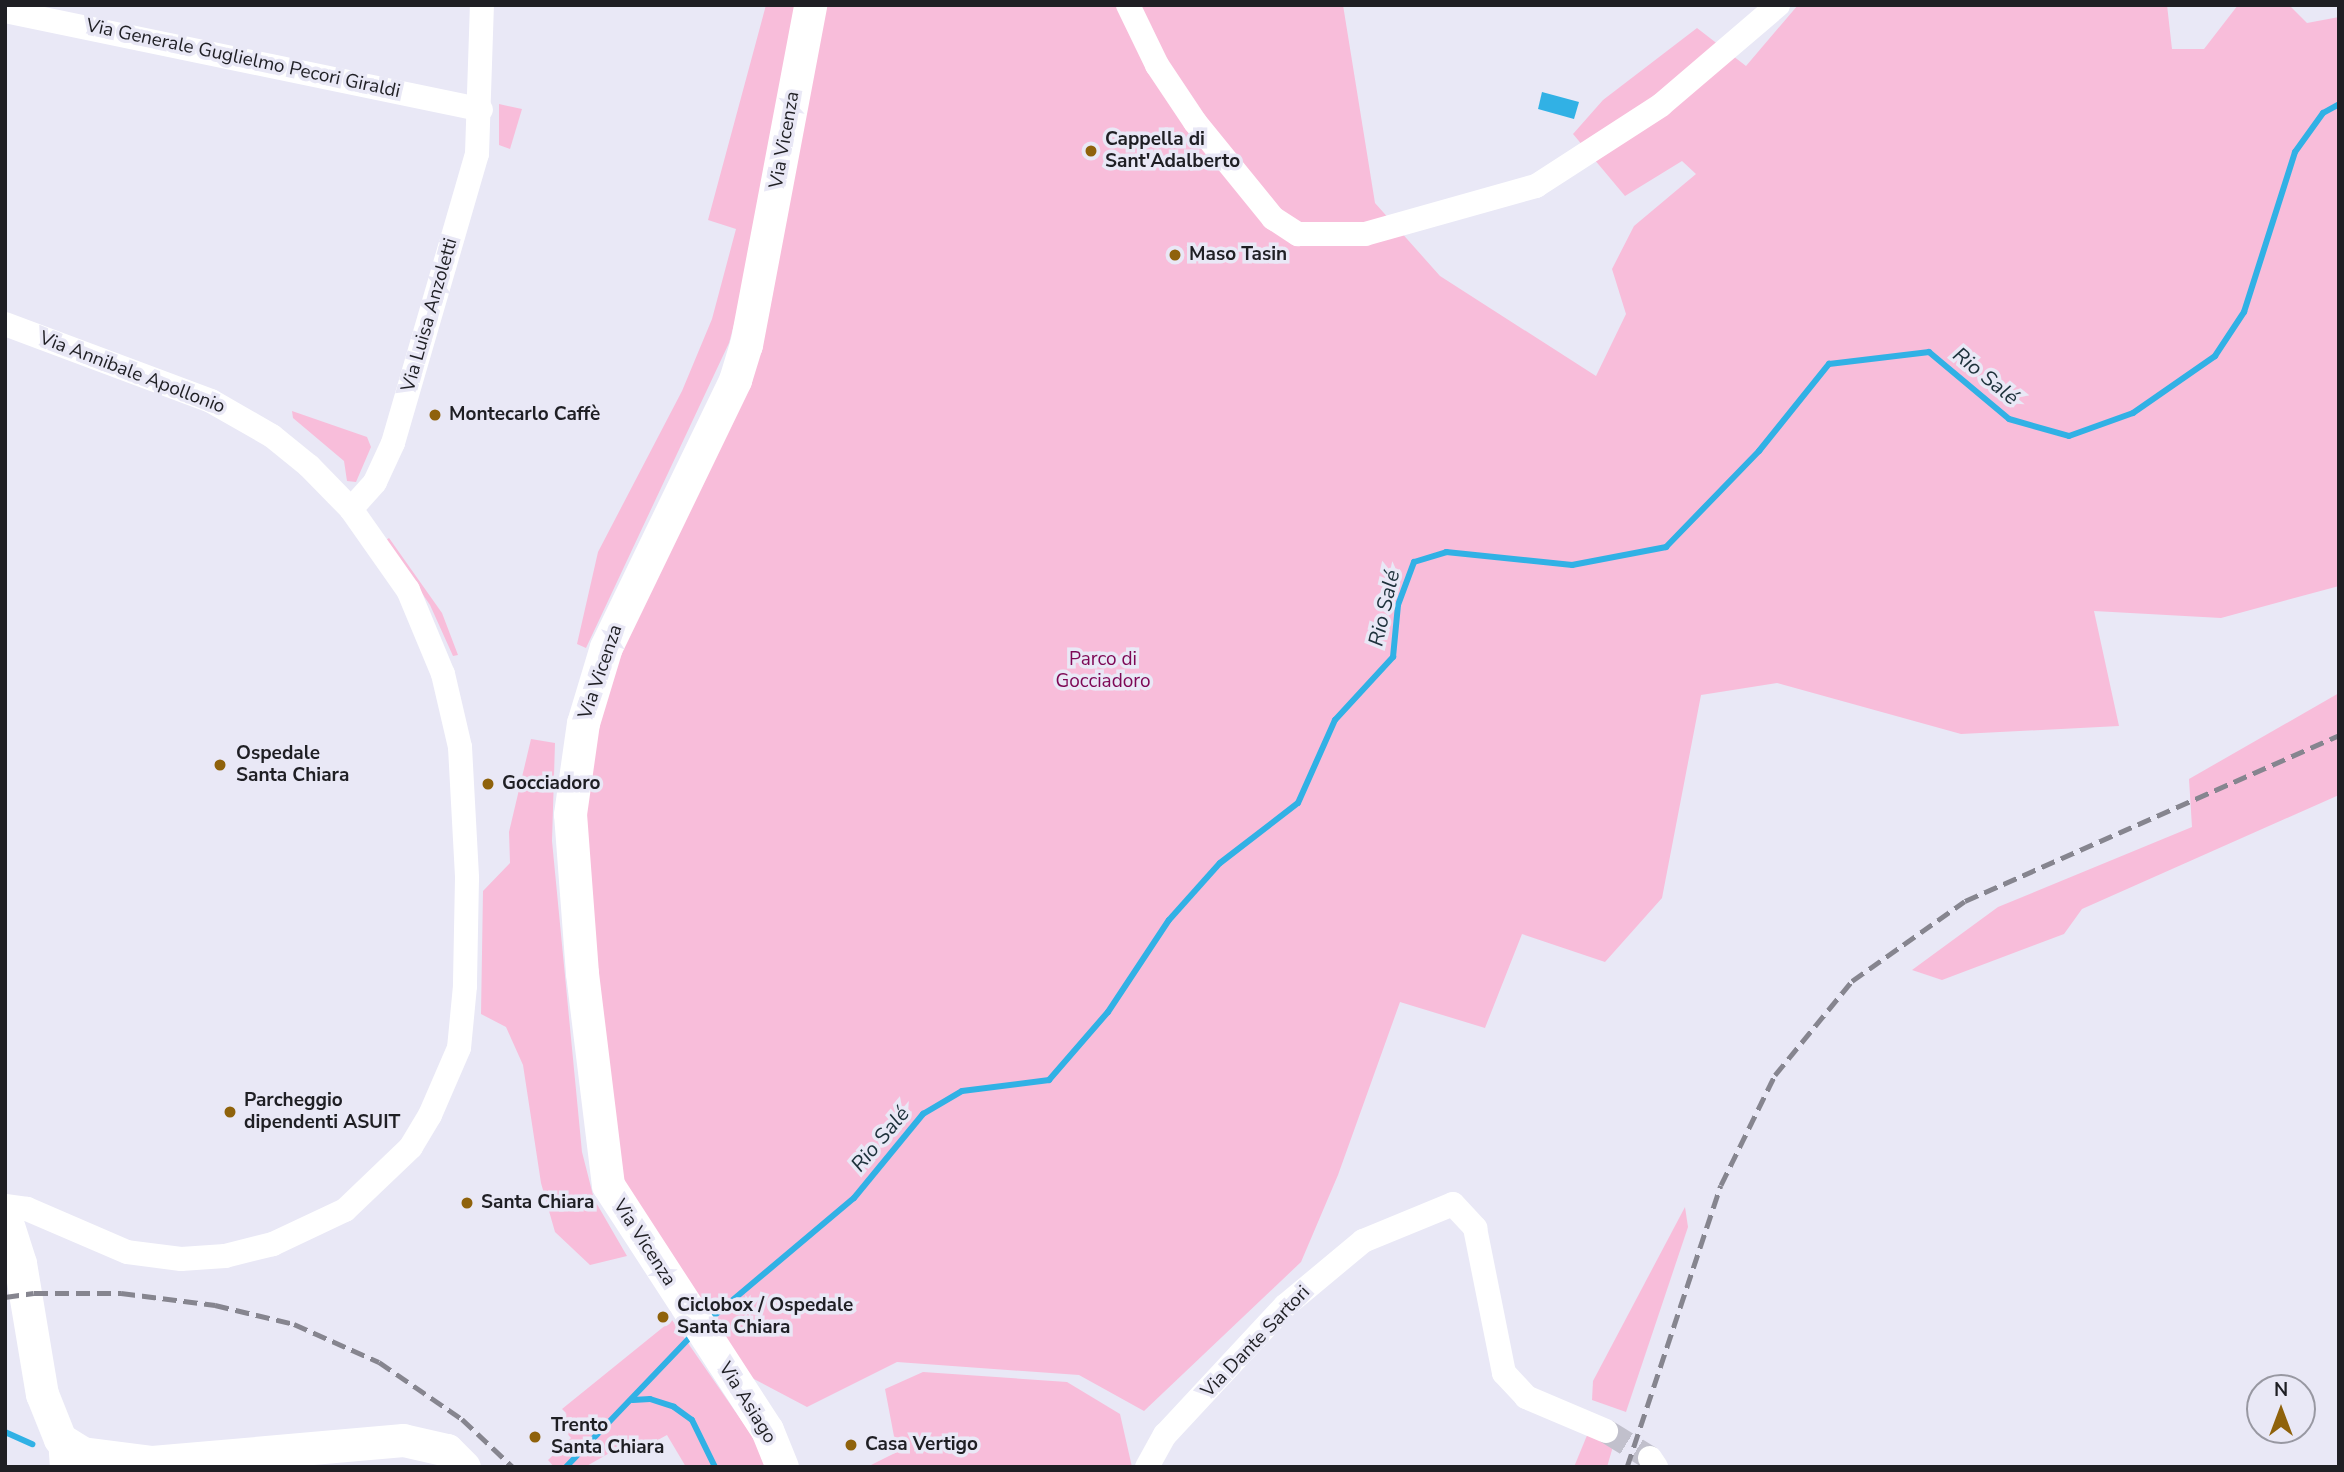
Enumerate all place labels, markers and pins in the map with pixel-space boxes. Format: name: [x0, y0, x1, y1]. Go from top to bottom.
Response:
place label: Cappella di Sant'Adalberto: [1105, 129, 1240, 173]
marker: Cappella di Sant'Adalberto: [1083, 143, 1099, 159]
place label: Maso Tasin: [1189, 244, 1287, 266]
marker: Maso Tasin: [1167, 247, 1183, 263]
place label: Montecarlo Caffè: [449, 404, 600, 426]
marker: Montecarlo Caffè: [427, 407, 443, 423]
place label: Ospedale Santa Chiara: [236, 743, 349, 787]
marker: Ospedale Santa Chiara: [210, 755, 230, 775]
place label: Gocciadoro: [502, 773, 600, 795]
marker: Gocciadoro: [480, 776, 496, 792]
place label: Parcheggio dipendenti ASUIT: [244, 1090, 400, 1134]
marker: Parcheggio dipendenti ASUIT: [222, 1104, 238, 1120]
place label: Santa Chiara: [481, 1192, 594, 1214]
marker: Santa Chiara: [459, 1195, 475, 1211]
place label: Ciclobox / Ospedale Santa Chiara: [677, 1295, 853, 1339]
marker: Ciclobox / Ospedale Santa Chiara: [655, 1309, 671, 1325]
place label: Trento Santa Chiara: [551, 1415, 664, 1459]
marker: Trento Santa Chiara: [525, 1427, 545, 1447]
place label: Casa Vertigo: [865, 1434, 978, 1456]
marker: Casa Vertigo: [843, 1437, 859, 1453]

